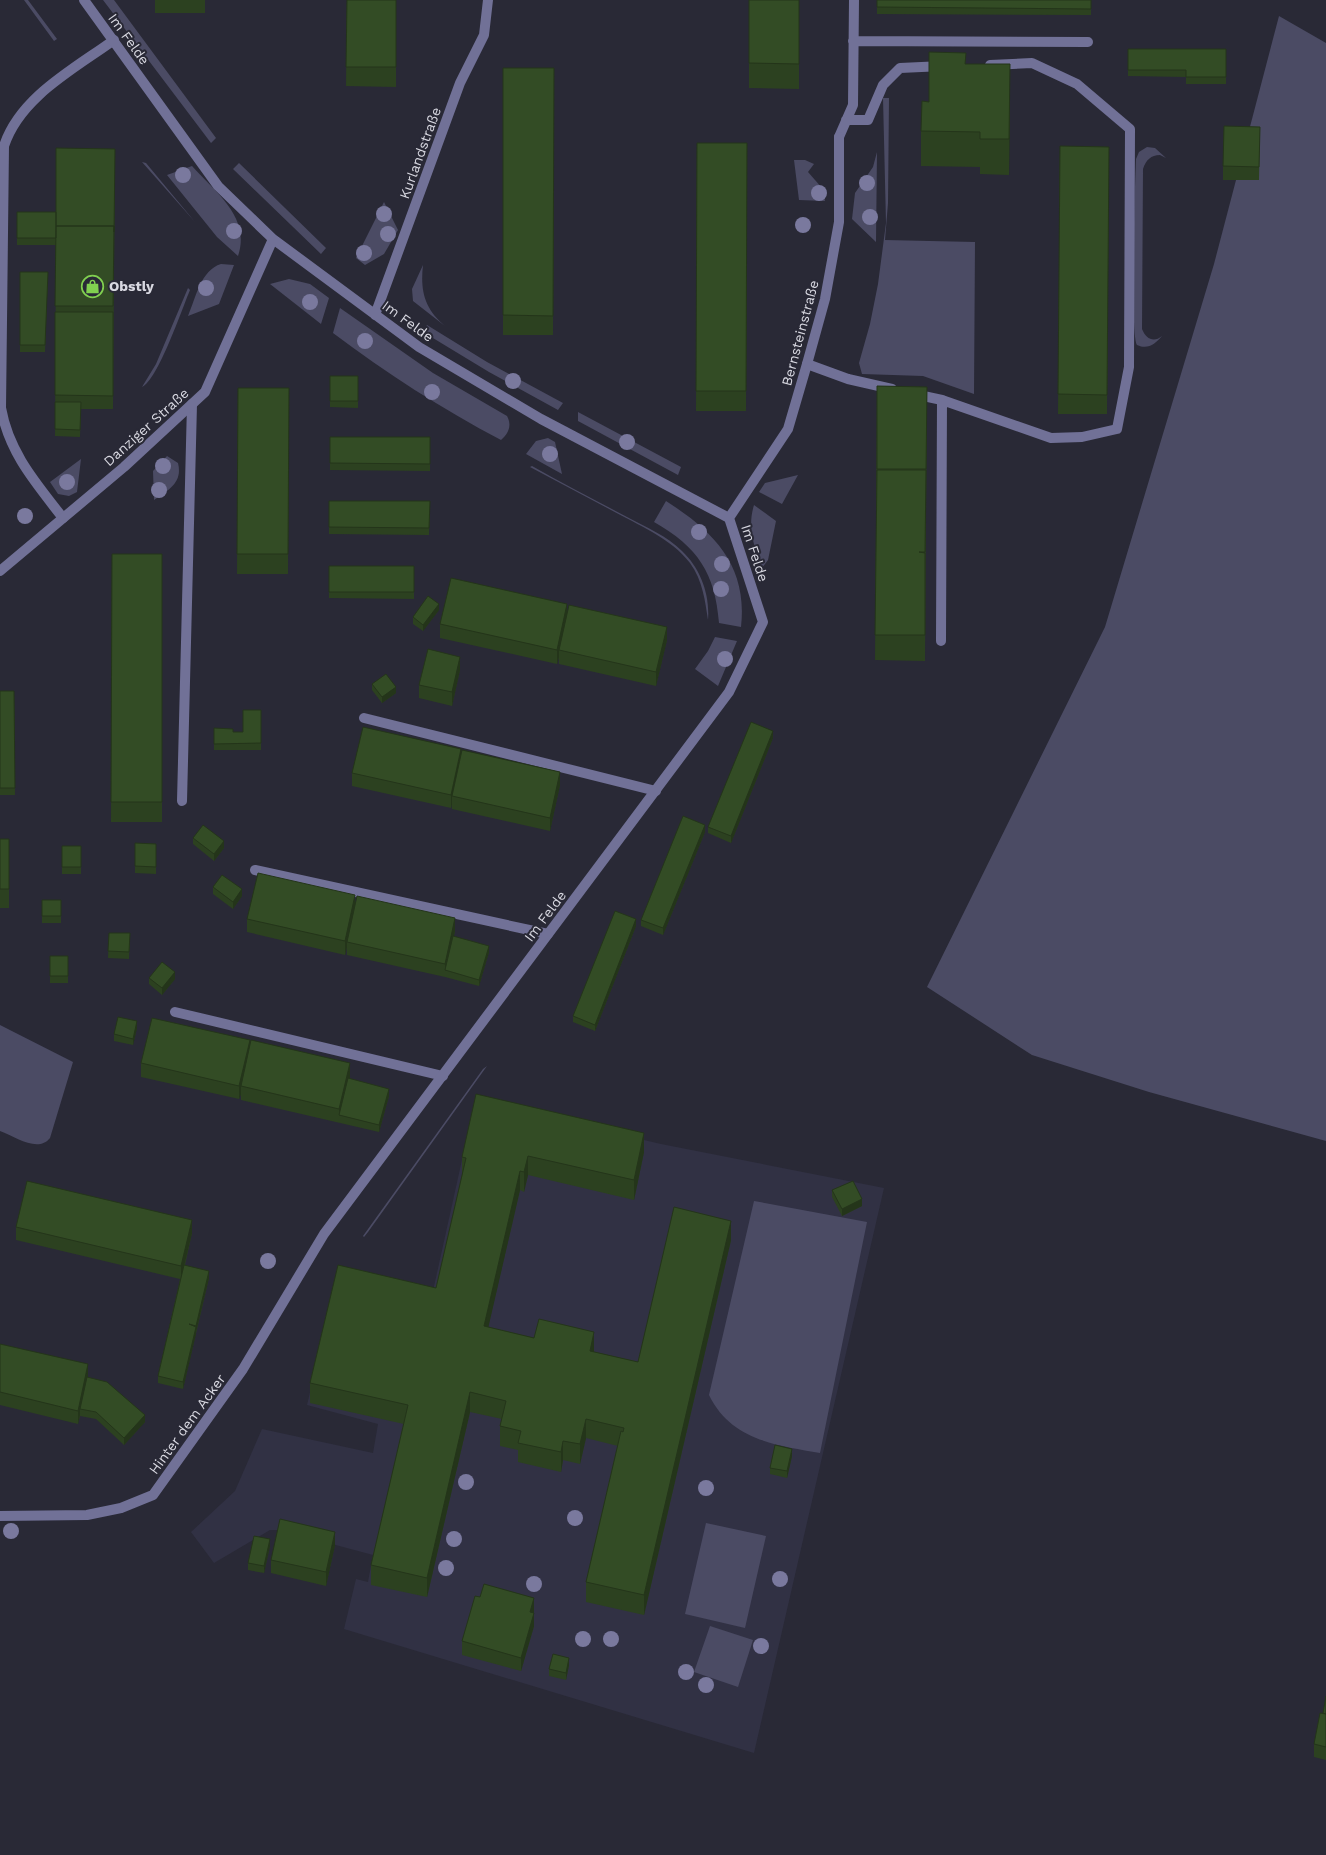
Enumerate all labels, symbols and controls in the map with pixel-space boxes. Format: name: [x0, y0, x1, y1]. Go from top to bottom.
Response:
street label: Im Felde: [105, 10, 153, 68]
street label: Kurlandstraße: [396, 105, 444, 201]
shop icon: Obstly: [81, 274, 105, 298]
place label: Obstly: [109, 278, 154, 294]
street label: Bernsteinstraße: [778, 278, 822, 388]
street label: Im Felde: [379, 297, 437, 345]
street label: Danziger Straße: [100, 385, 192, 469]
street label: Im Felde: [738, 522, 772, 584]
street label: Im Felde: [521, 888, 569, 944]
street label: Hinter dem Acker: [145, 1371, 229, 1477]

